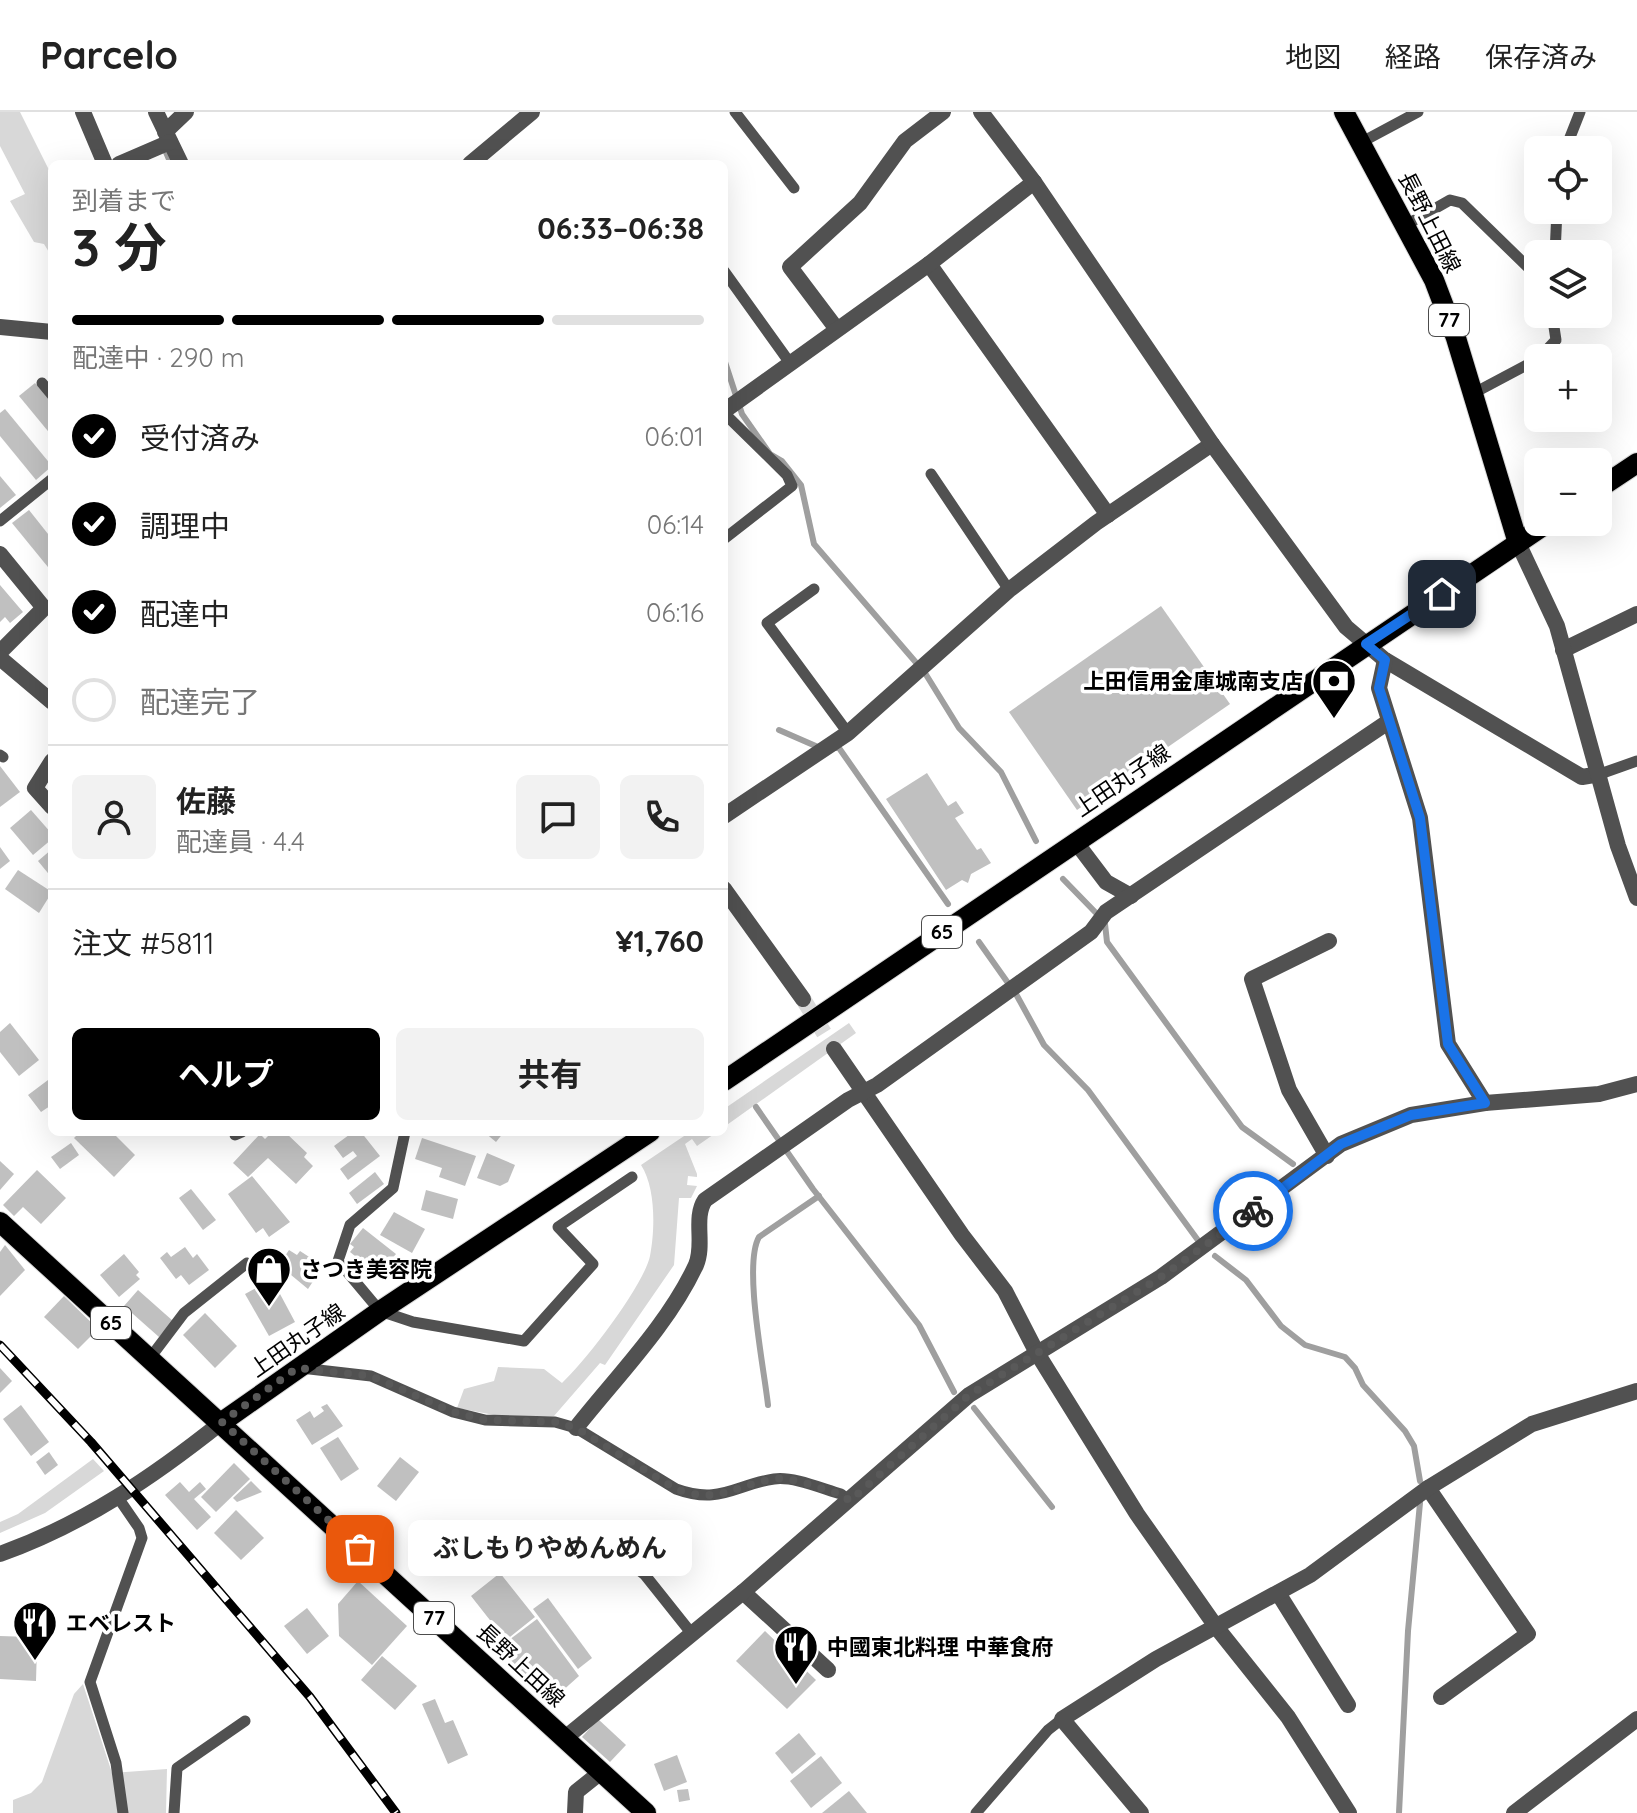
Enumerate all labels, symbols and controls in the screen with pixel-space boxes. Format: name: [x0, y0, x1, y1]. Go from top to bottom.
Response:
text: Parcelo: [40, 31, 178, 79]
text: 地図: [1285, 39, 1341, 74]
text: 経路: [1385, 39, 1441, 74]
text: 保存済み: [1485, 39, 1597, 74]
map controls: [1524, 136, 1612, 536]
button: locate: [1524, 136, 1612, 224]
street label: 長野上田線: [1393, 167, 1467, 277]
text: 到着まで: [72, 184, 176, 217]
text: 06:33–06:38: [537, 209, 704, 247]
text: 3 分: [72, 214, 166, 279]
button: layers: [1524, 240, 1612, 328]
road number: 77: [1429, 304, 1469, 336]
text: 配達中 · 290 m: [72, 341, 244, 374]
button: +: [1524, 344, 1612, 432]
icon: check: [72, 414, 116, 458]
text: 受付済み: [140, 419, 260, 457]
text: 06:01: [645, 420, 704, 453]
button: −: [1524, 448, 1612, 536]
icon: check: [72, 502, 116, 546]
text: 調理中: [140, 507, 230, 545]
text: 06:14: [647, 508, 704, 541]
pin: [1408, 560, 1476, 628]
icon: home: [1420, 572, 1464, 616]
icon: check: [72, 590, 116, 634]
text: 配達中: [140, 595, 230, 633]
text: 06:16: [646, 596, 704, 629]
bank icon: 上田信用金庫城南支店: [1310, 657, 1358, 720]
place label: 上田信用金庫城南支店: [1083, 667, 1303, 695]
text: 配達完了: [140, 683, 260, 721]
street label: 上田丸子線: [1069, 738, 1175, 822]
button: person: [72, 775, 156, 859]
button: chat: [516, 775, 600, 859]
button: phone: [620, 775, 704, 859]
text: 佐藤: [176, 782, 236, 820]
text: 配達員 · 4.4: [176, 825, 305, 858]
road number: 65: [922, 916, 962, 948]
text: ¥1,760: [616, 922, 704, 960]
text: 注文 #5811: [72, 924, 215, 962]
button: ヘルプ: [72, 1028, 380, 1120]
button: 共有: [396, 1028, 704, 1120]
courier: [1213, 1171, 1293, 1251]
icon: bike: [1231, 1189, 1275, 1233]
shop icon: さつき美容院: [245, 1245, 293, 1308]
place label: さつき美容院: [300, 1255, 432, 1283]
street label: 上田丸子線: [244, 1297, 350, 1383]
road number: 65: [91, 1307, 131, 1339]
pin: [326, 1515, 394, 1583]
callout: ぶしもりやめんめん: [408, 1521, 692, 1577]
icon: bag: [338, 1527, 382, 1571]
text: ぶしもりやめんめん: [433, 1531, 667, 1564]
restaurant icon: エベレスト: [11, 1599, 59, 1662]
road number: 77: [414, 1602, 454, 1634]
place label: エベレスト: [66, 1609, 176, 1637]
street label: 長野上田線: [471, 1617, 571, 1713]
restaurant icon: 中國東北料理 中華食府: [772, 1623, 820, 1686]
place label: 中國東北料理 中華食府: [827, 1633, 1053, 1661]

